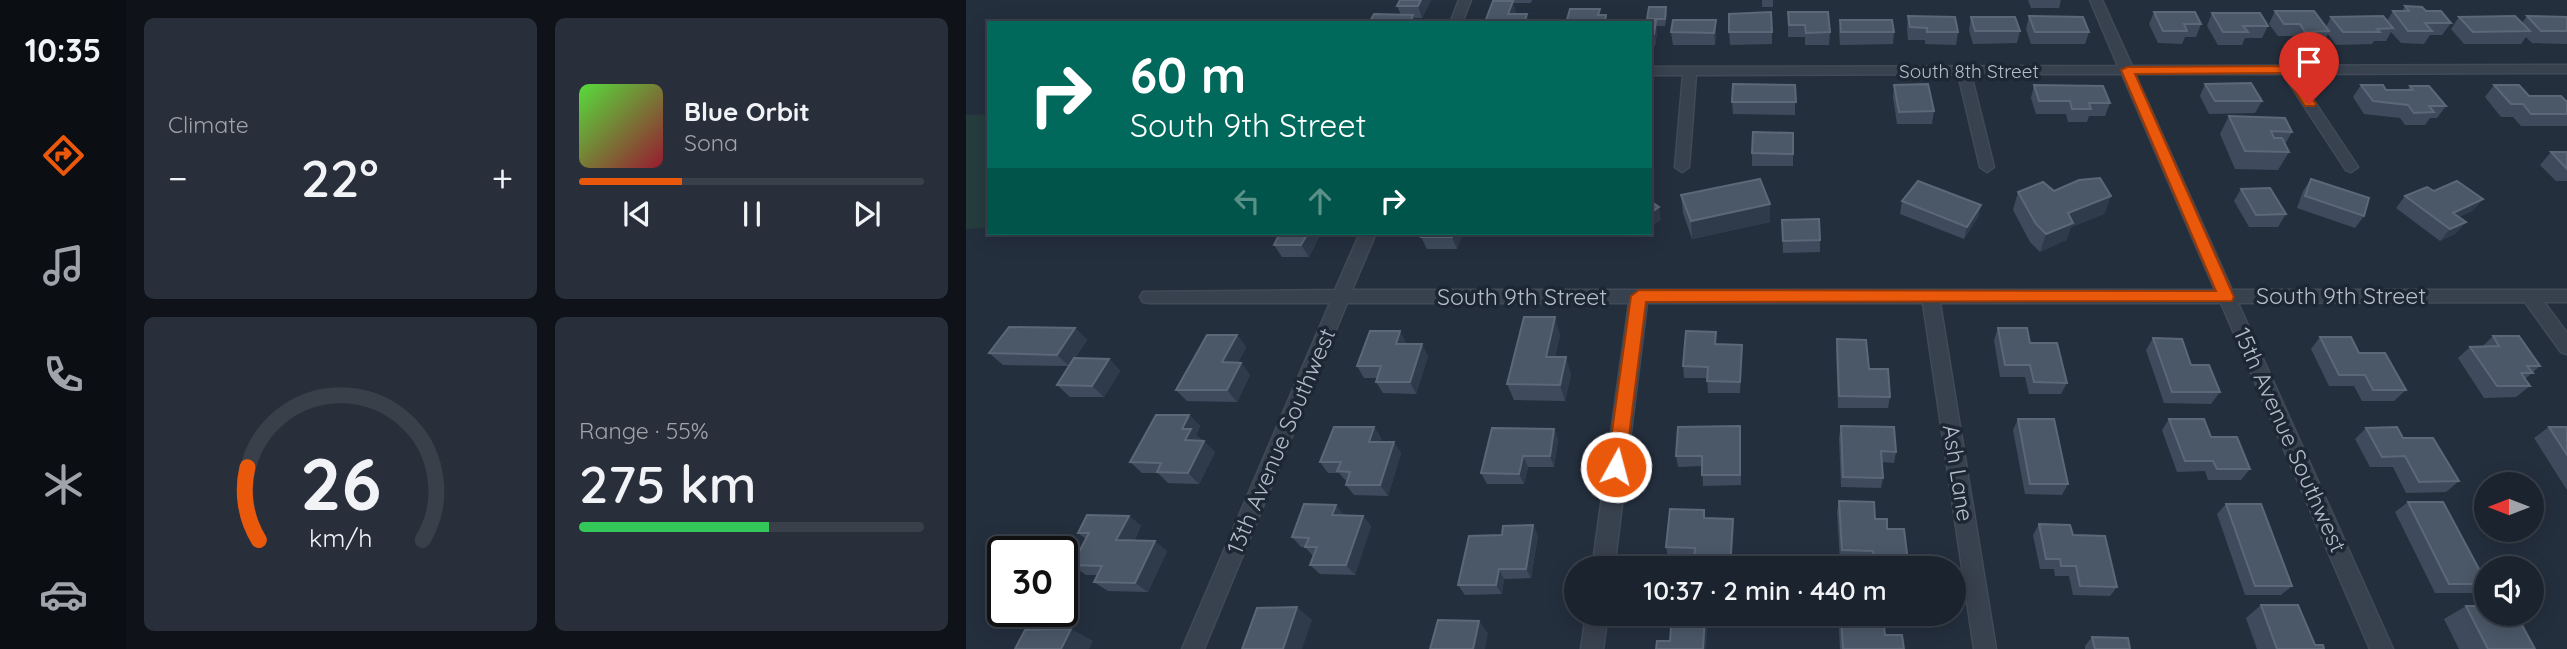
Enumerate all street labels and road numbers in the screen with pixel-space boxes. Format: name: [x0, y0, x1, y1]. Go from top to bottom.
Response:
street label: South 8th Street: [1899, 59, 2039, 83]
street label: South 9th Street: [2256, 281, 2426, 310]
street label: South 9th Street: [1437, 282, 1607, 311]
street label: 13th Avenue Southwest: [1220, 323, 1341, 558]
street label: 15th Avenue Southwest: [2228, 323, 2353, 557]
street label: Ash Lane: [1937, 423, 1980, 523]

